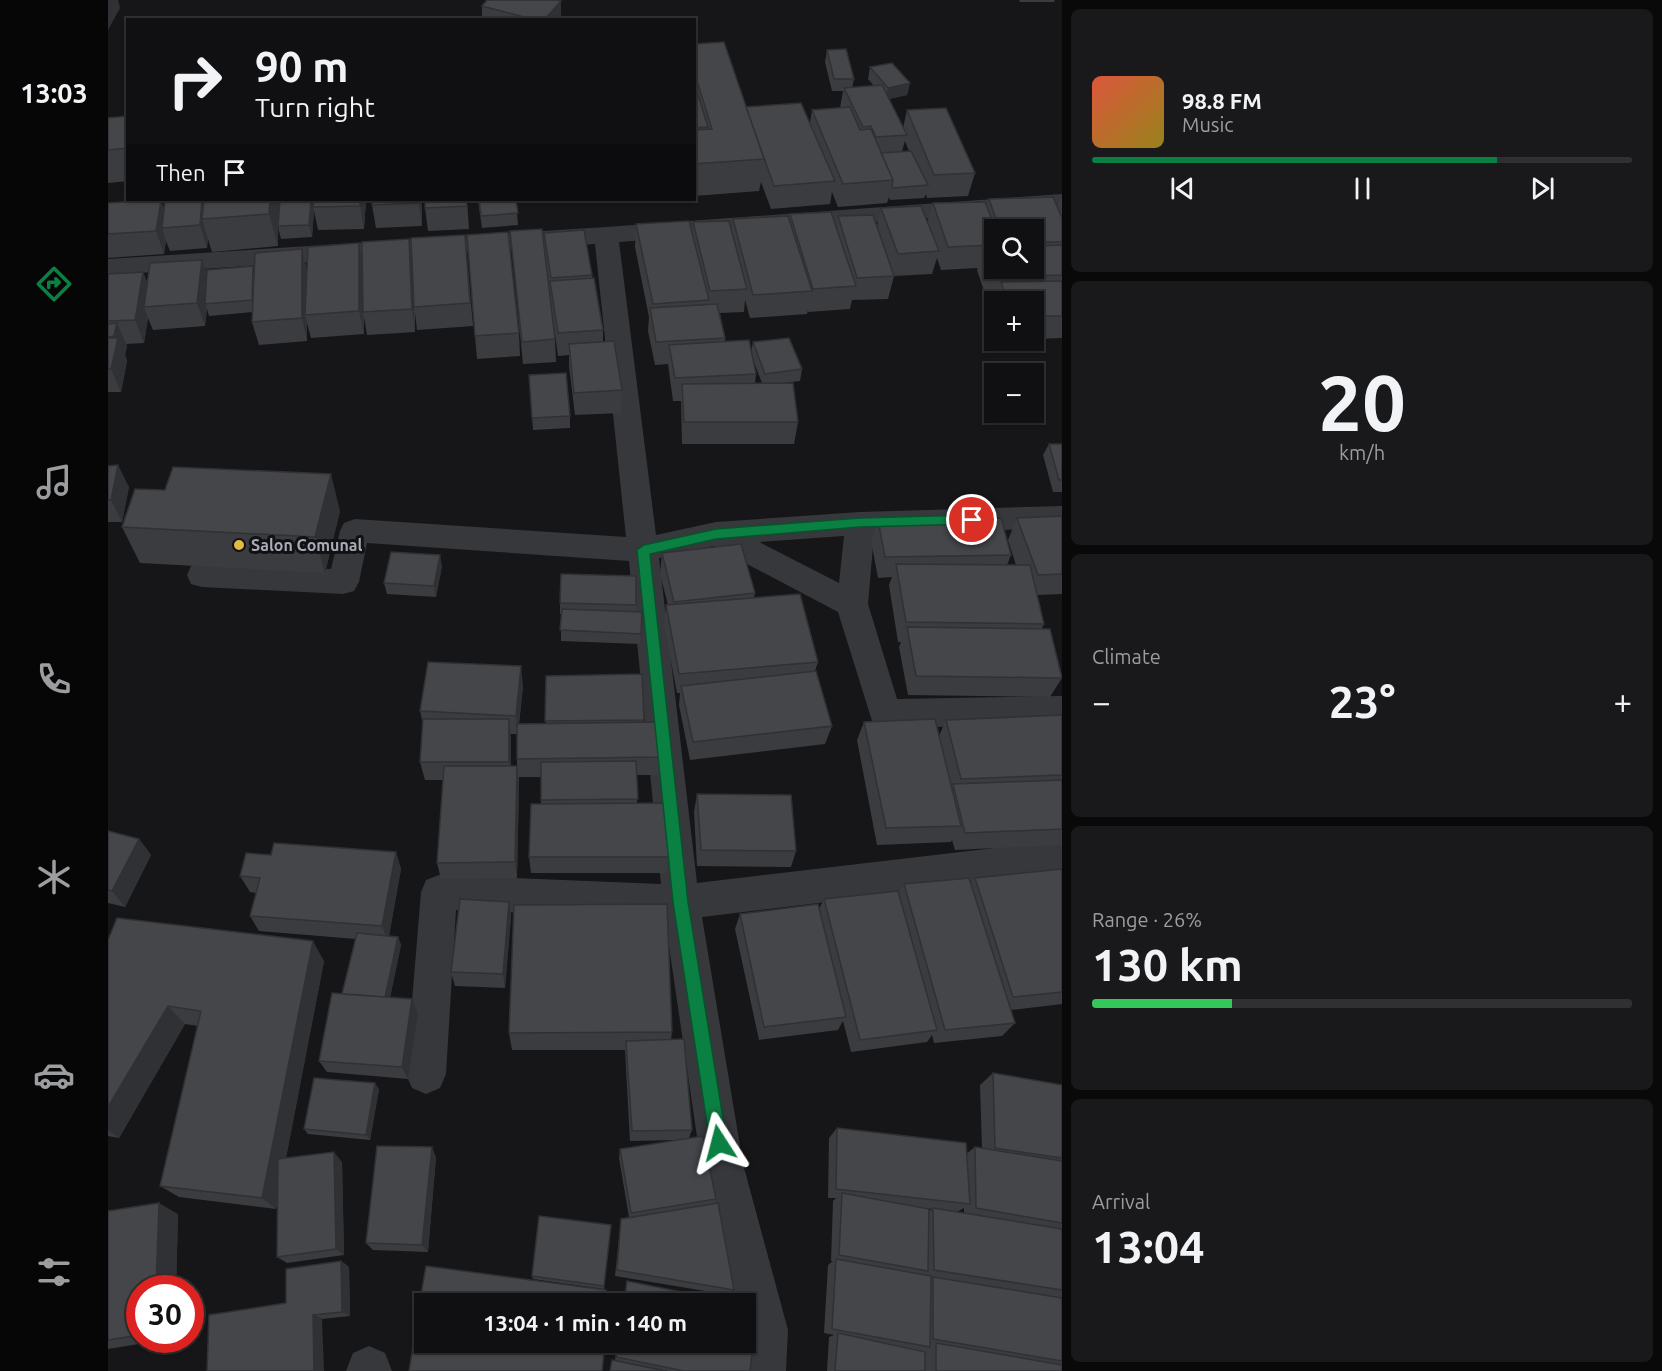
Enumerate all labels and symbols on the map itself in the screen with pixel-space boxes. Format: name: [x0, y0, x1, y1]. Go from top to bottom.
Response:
pin: [946, 494, 997, 545]
place label: Salon Comunal: [251, 536, 362, 554]
marker: Salon Comunal: [232, 538, 246, 552]
position arrow: [687, 1111, 751, 1175]
speed limit sign: 30: [126, 1275, 204, 1353]

